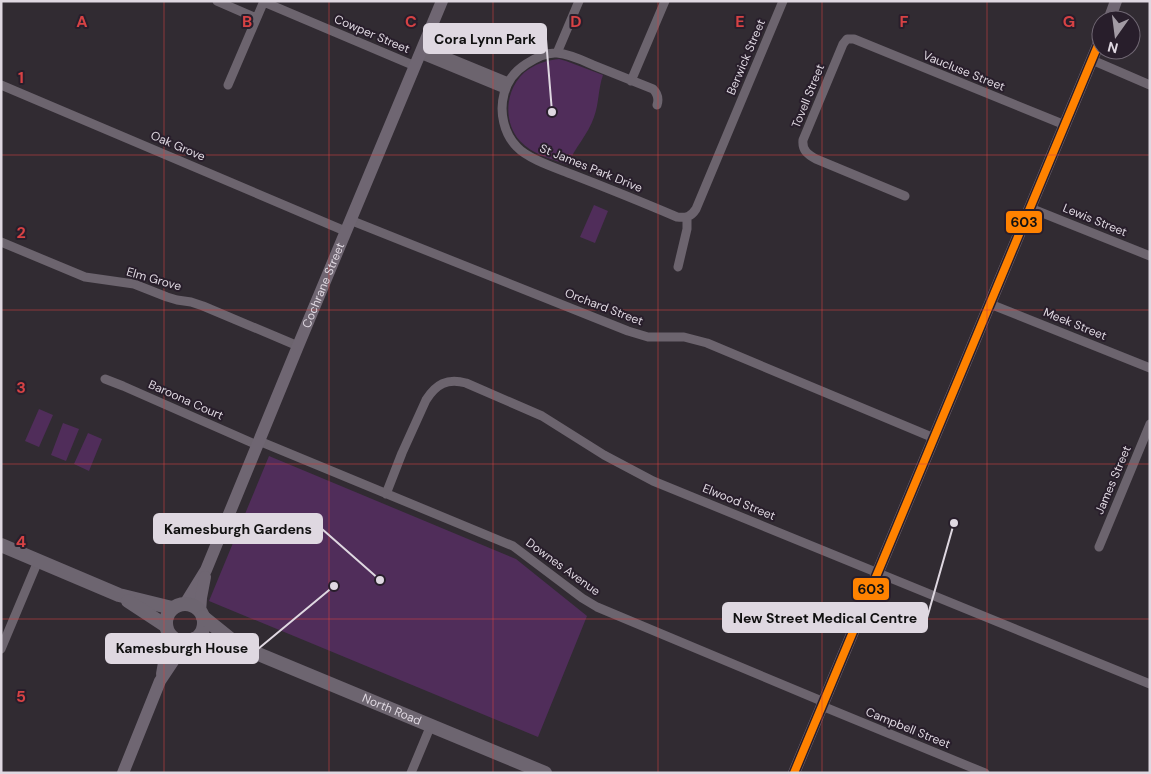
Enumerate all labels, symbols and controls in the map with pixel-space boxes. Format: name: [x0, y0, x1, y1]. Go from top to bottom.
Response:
north arrow: [1091, 10, 1141, 60]
text: A: [76, 11, 88, 32]
text: B: [242, 11, 252, 32]
text: D: [570, 11, 582, 32]
text: E: [735, 11, 745, 32]
text: F: [900, 11, 909, 32]
text: G: [1063, 11, 1075, 32]
street label: Cowper Street: [332, 12, 412, 56]
street label: Berwick Street: [723, 16, 769, 97]
callout: Cora Lynn Park: [424, 24, 546, 53]
text: Cora Lynn Park: [434, 30, 536, 48]
text: N: [1106, 38, 1120, 58]
street label: Vaucluse Street: [921, 47, 1008, 95]
street label: Tovell Street: [788, 61, 828, 130]
text: 1: [18, 67, 24, 88]
street label: Oak Grove: [148, 127, 208, 165]
street label: St James Park Drive: [537, 140, 645, 196]
street label: Lewis Street: [1061, 200, 1130, 240]
line badge: 603: [1005, 210, 1043, 234]
text: 603: [1010, 213, 1038, 231]
text: 2: [16, 222, 26, 243]
street label: Cochrane Street: [298, 240, 348, 331]
street label: Elm Grove: [125, 264, 183, 294]
street label: Orchard Street: [563, 285, 646, 329]
street label: Meek Street: [1041, 304, 1109, 344]
street label: Baroona Court: [146, 376, 226, 424]
text: 3: [16, 377, 26, 398]
street label: James Street: [1091, 443, 1135, 517]
street label: Elwood Street: [700, 480, 778, 524]
callout: Kamesburgh Gardens: [154, 514, 322, 543]
text: Kamesburgh Gardens: [164, 520, 312, 538]
text: 4: [16, 531, 26, 552]
street label: Downes Avenue: [523, 535, 603, 599]
line badge: 603: [852, 577, 890, 601]
text: 603: [857, 580, 885, 598]
callout: New Street Medical Centre: [723, 603, 927, 632]
text: New Street Medical Centre: [733, 609, 917, 627]
callout: Kamesburgh House: [106, 634, 258, 663]
text: Kamesburgh House: [116, 639, 248, 657]
text: 5: [16, 686, 26, 707]
street label: North Road: [360, 690, 424, 729]
street label: Campbell Street: [863, 704, 953, 752]

